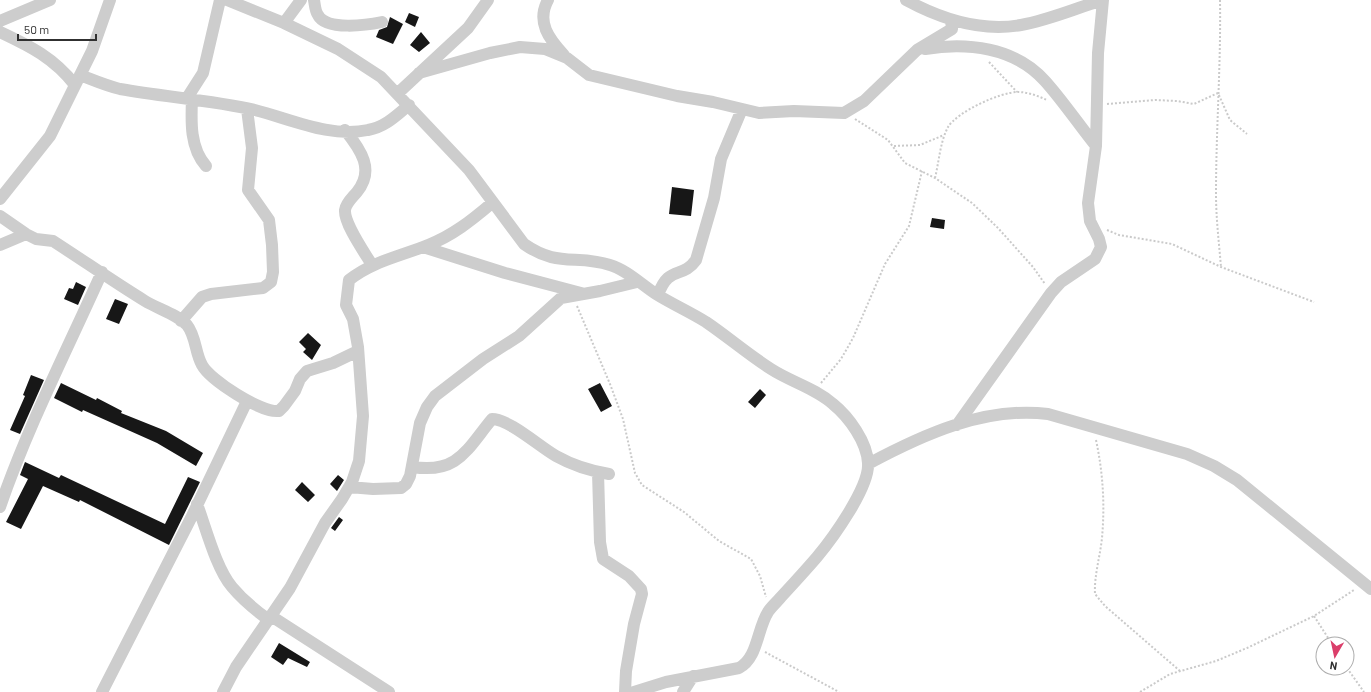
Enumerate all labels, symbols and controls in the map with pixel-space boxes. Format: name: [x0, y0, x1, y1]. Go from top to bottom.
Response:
scale bar: [18, 16, 96, 42]
text: 50 m: [24, 22, 49, 36]
north arrow: [1315, 636, 1355, 676]
text: N: [1329, 659, 1338, 673]

